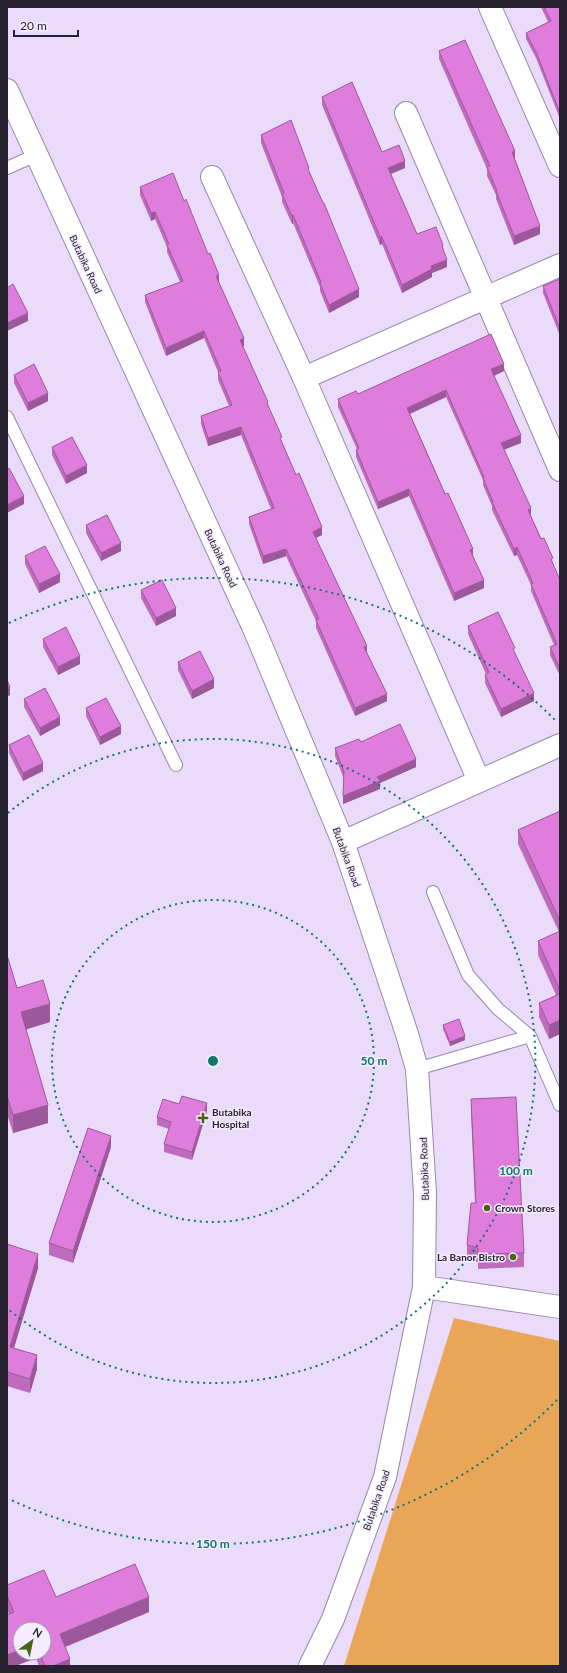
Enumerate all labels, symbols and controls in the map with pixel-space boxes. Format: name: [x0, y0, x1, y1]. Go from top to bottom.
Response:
scale bar: [14, 12, 78, 38]
text: 20 m: [20, 18, 47, 33]
street label: Butabika Road: [67, 233, 105, 295]
street label: Butabika Road: [202, 527, 240, 589]
street label: Butabika Road: [331, 825, 363, 889]
text: 50 m: [361, 1053, 387, 1068]
centre of rings: [206, 1054, 220, 1068]
place label: Butabika Hospital: [212, 1106, 252, 1130]
marker: Butabika Hospital: [197, 1112, 209, 1124]
street label: Butabika Road: [417, 1137, 431, 1201]
text: 100 m: [499, 1163, 533, 1178]
place label: Crown Stores: [495, 1202, 556, 1214]
marker: Crown Stores: [482, 1203, 492, 1213]
place label: La Banor Bistro: [437, 1251, 505, 1263]
marker: La Banor Bistro: [508, 1252, 518, 1262]
street label: Butabika Road: [360, 1468, 392, 1532]
text: 150 m: [196, 1536, 230, 1551]
north arrow: [12, 1621, 52, 1661]
text: N: [31, 1624, 45, 1640]

